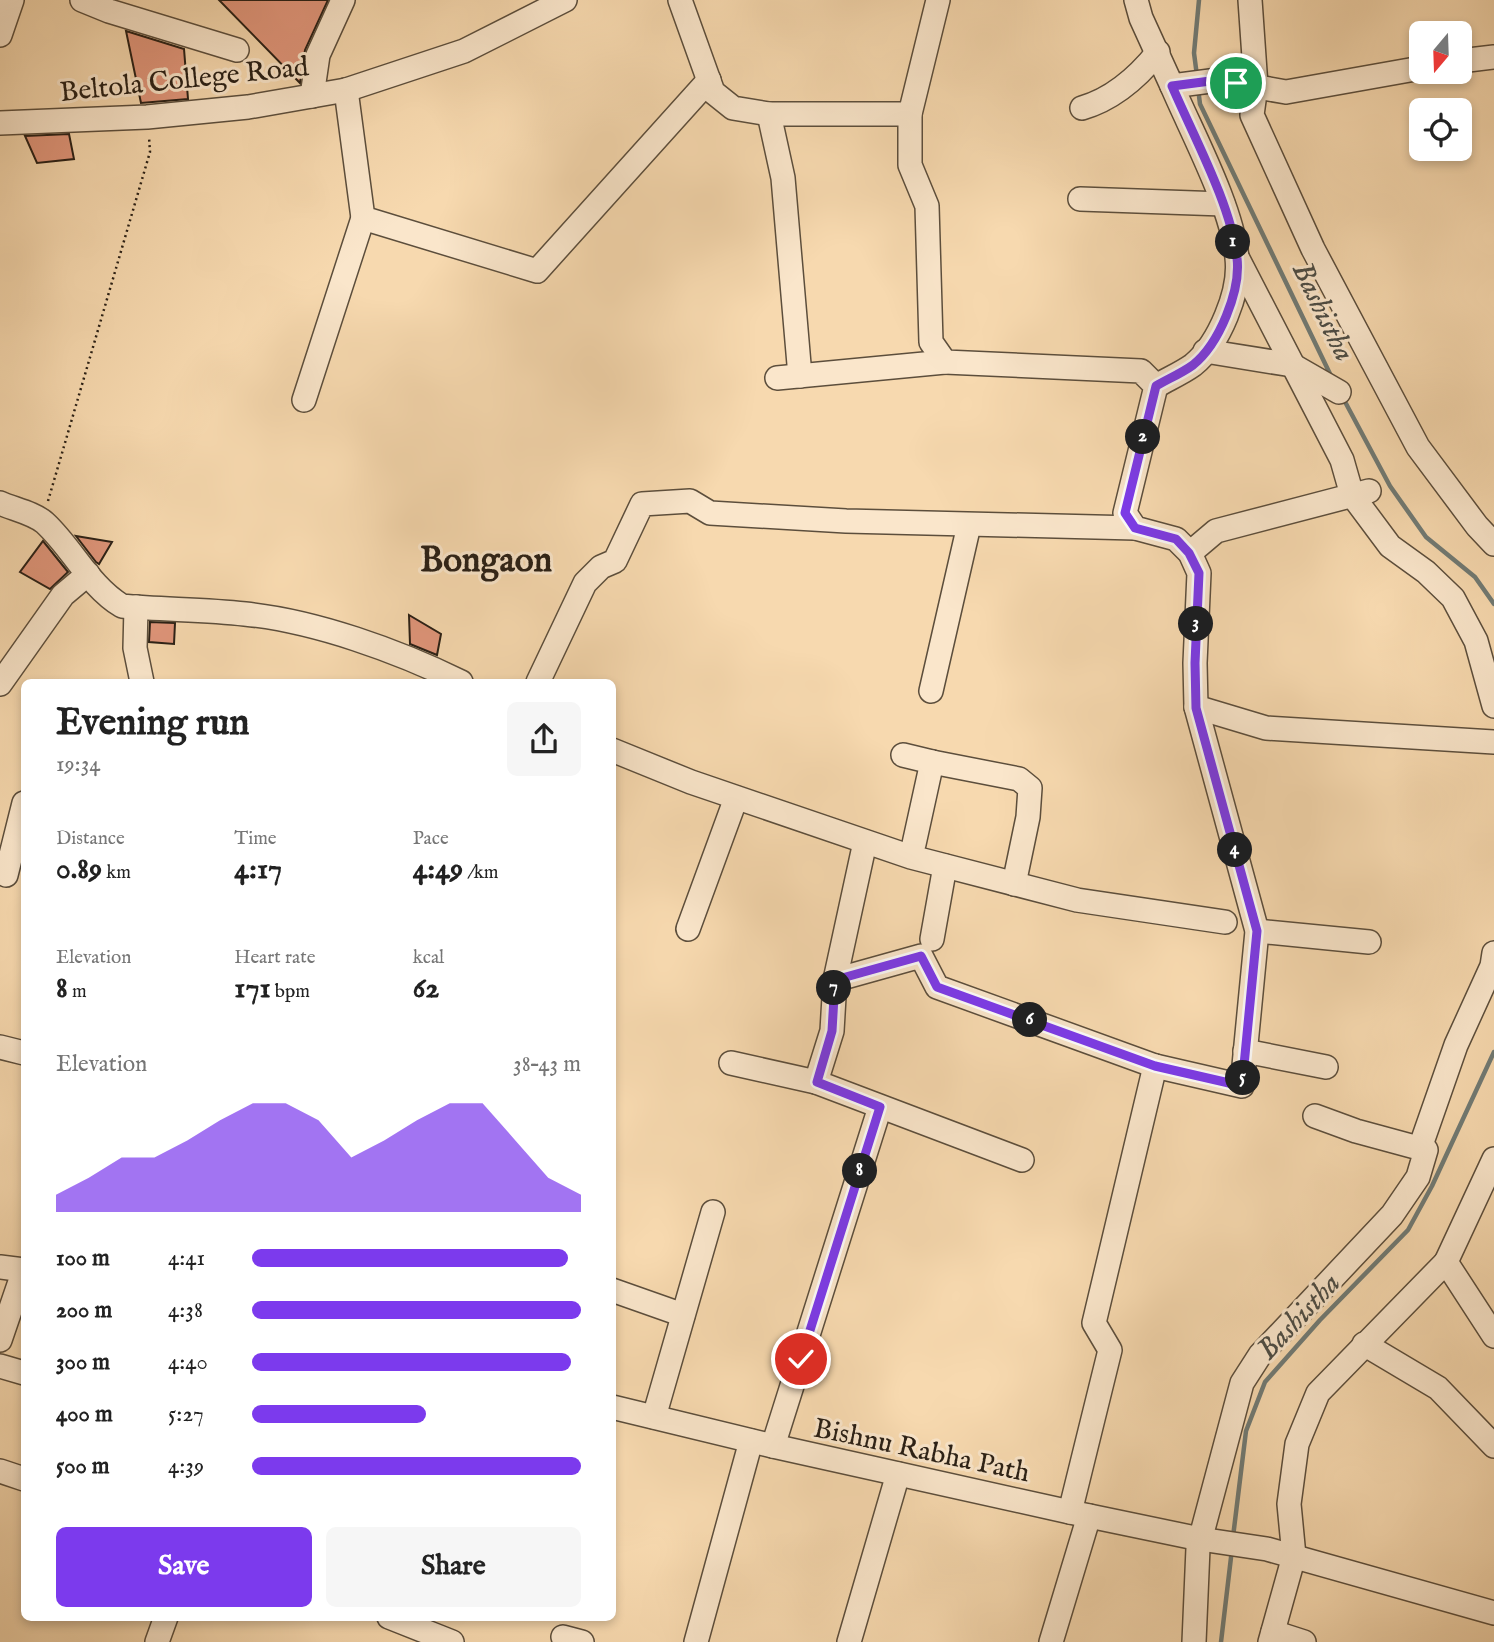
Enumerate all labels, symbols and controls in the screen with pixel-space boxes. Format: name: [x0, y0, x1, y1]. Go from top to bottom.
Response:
north arrow: [1409, 21, 1472, 84]
map controls: [1409, 21, 1472, 161]
street label: Beltola College Road: [58, 50, 310, 111]
pin: [1206, 53, 1266, 113]
icon: arrive: [1217, 64, 1255, 102]
button: locate: [1409, 98, 1472, 161]
pin: 1: [1216, 224, 1250, 260]
text: 1: [1229, 229, 1236, 253]
water label: Bashistha: [1282, 256, 1363, 368]
pin: 2: [1126, 420, 1160, 454]
text: 2: [1138, 424, 1147, 448]
district label: Bongaon: [420, 539, 552, 584]
pin: 3: [1178, 606, 1214, 642]
text: 3: [1192, 611, 1199, 635]
text: Evening run: [56, 700, 250, 748]
button: share: [507, 702, 581, 776]
text: 19:34: [56, 750, 101, 779]
text: Distance: [56, 827, 125, 851]
text: Time: [234, 827, 277, 851]
text: Pace: [413, 827, 449, 851]
pin: 4: [1218, 832, 1252, 868]
text: 4: [1230, 837, 1239, 861]
text: 0.89: [56, 851, 102, 889]
text: 4:17: [234, 851, 282, 889]
text: 4:49: [413, 851, 463, 889]
text: km: [102, 861, 131, 885]
text: /km: [463, 861, 499, 885]
text: Elevation: [56, 946, 131, 970]
text: Heart rate: [234, 946, 315, 970]
text: kcal: [413, 946, 444, 970]
text: 8: [56, 970, 68, 1008]
text: 171: [234, 970, 271, 1008]
text: 62: [413, 970, 439, 1008]
pin: 7: [816, 970, 852, 1006]
text: 7: [829, 975, 838, 999]
text: m: [68, 980, 87, 1004]
text: bpm: [271, 980, 310, 1004]
pin: 6: [1012, 1002, 1048, 1038]
text: 6: [1025, 1007, 1034, 1031]
text: Elevation: [56, 1050, 147, 1079]
text: 38–43 m: [513, 1050, 581, 1079]
pin: 5: [1226, 1060, 1260, 1096]
text: 5: [1239, 1065, 1246, 1089]
pin: 8: [842, 1154, 878, 1188]
text: 8: [856, 1158, 863, 1182]
text: 100 m: [56, 1244, 110, 1273]
text: 4:41: [168, 1244, 205, 1273]
water label: Bashistha: [1249, 1266, 1350, 1369]
text: 200 m: [56, 1296, 112, 1325]
text: 4:38: [168, 1296, 203, 1325]
pin: [771, 1329, 831, 1389]
icon: check: [782, 1340, 820, 1378]
text: 300 m: [56, 1348, 110, 1377]
text: 4:40: [168, 1348, 208, 1377]
text: 400 m: [56, 1400, 113, 1429]
text: 5:27: [168, 1400, 204, 1429]
street label: Bishnu Rabha Path: [810, 1411, 1033, 1491]
text: 500 m: [56, 1452, 110, 1481]
text: 4:39: [168, 1452, 204, 1481]
button: Save: [56, 1527, 312, 1607]
button: Share: [326, 1527, 581, 1607]

